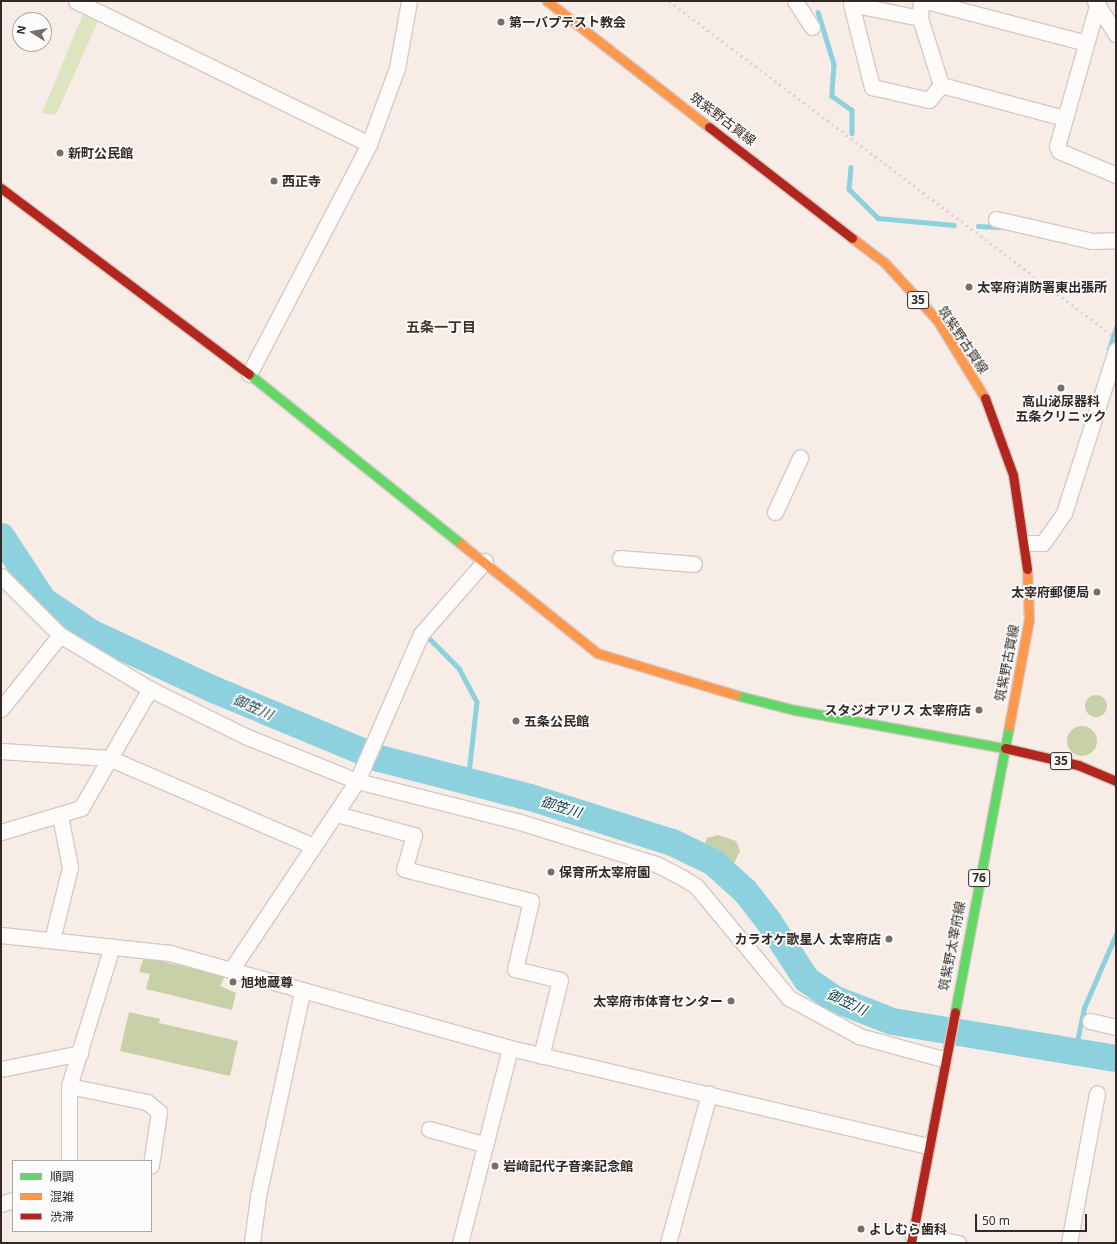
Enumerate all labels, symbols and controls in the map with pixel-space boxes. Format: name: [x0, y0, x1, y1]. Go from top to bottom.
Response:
north arrow: [12, 12, 52, 52]
place label: 第一バプテスト教会: [509, 14, 626, 30]
marker: 第一バプテスト教会: [496, 17, 506, 27]
text: N: [12, 24, 29, 36]
street label: 筑紫野古賀線: [687, 89, 759, 149]
place label: 新町公民館: [68, 145, 133, 161]
marker: 新町公民館: [55, 148, 65, 158]
place label: 西正寺: [282, 173, 321, 189]
marker: 西正寺: [269, 176, 279, 186]
place label: 太宰府消防署東出張所: [977, 279, 1107, 295]
marker: 太宰府消防署東出張所: [964, 282, 974, 292]
road number: 35: [907, 290, 929, 310]
street label: 筑紫野古賀線: [935, 303, 991, 377]
district label: 五条一丁目: [406, 319, 476, 335]
marker: 高山泌尿器科 五条クリニック: [1056, 383, 1066, 393]
place label: 高山泌尿器科 五条クリニック: [1016, 394, 1106, 425]
place label: 太宰府郵便局: [1011, 584, 1089, 600]
marker: 太宰府郵便局: [1092, 587, 1102, 597]
street label: 筑紫野古賀線: [992, 623, 1022, 703]
water label: 御笠川: [230, 691, 276, 723]
place label: スタジオアリス 太宰府店: [825, 702, 971, 718]
marker: スタジオアリス 太宰府店: [974, 705, 984, 715]
place label: 五条公民館: [524, 713, 589, 729]
marker: 五条公民館: [511, 716, 521, 726]
road number: 35: [1050, 751, 1072, 771]
water label: 御笠川: [538, 793, 584, 821]
place label: 保育所太宰府園: [559, 864, 650, 880]
marker: 保育所太宰府園: [546, 867, 556, 877]
road number: 76: [968, 868, 990, 888]
street label: 筑紫野太宰府線: [936, 900, 968, 992]
place label: カラオケ歌星人 太宰府店: [735, 931, 881, 947]
marker: カラオケ歌星人 太宰府店: [884, 934, 894, 944]
place label: 旭地蔵尊: [241, 974, 293, 990]
marker: 旭地蔵尊: [228, 977, 238, 987]
water label: 御笠川: [824, 986, 870, 1018]
place label: 太宰府市体育センター: [593, 993, 723, 1009]
marker: 太宰府市体育センター: [726, 996, 736, 1006]
place label: 岩﨑記代子音楽記念館: [503, 1158, 633, 1174]
legend: [12, 1160, 152, 1232]
marker: 岩﨑記代子音楽記念館: [490, 1161, 500, 1171]
text: 順調: [50, 1168, 74, 1185]
text: 混雑: [50, 1188, 74, 1205]
scale bar: [977, 1206, 1089, 1232]
text: 渋滞: [50, 1208, 74, 1225]
text: 50 m: [982, 1212, 1010, 1229]
place label: よしむら歯科: [869, 1221, 947, 1237]
marker: よしむら歯科: [856, 1224, 866, 1234]

